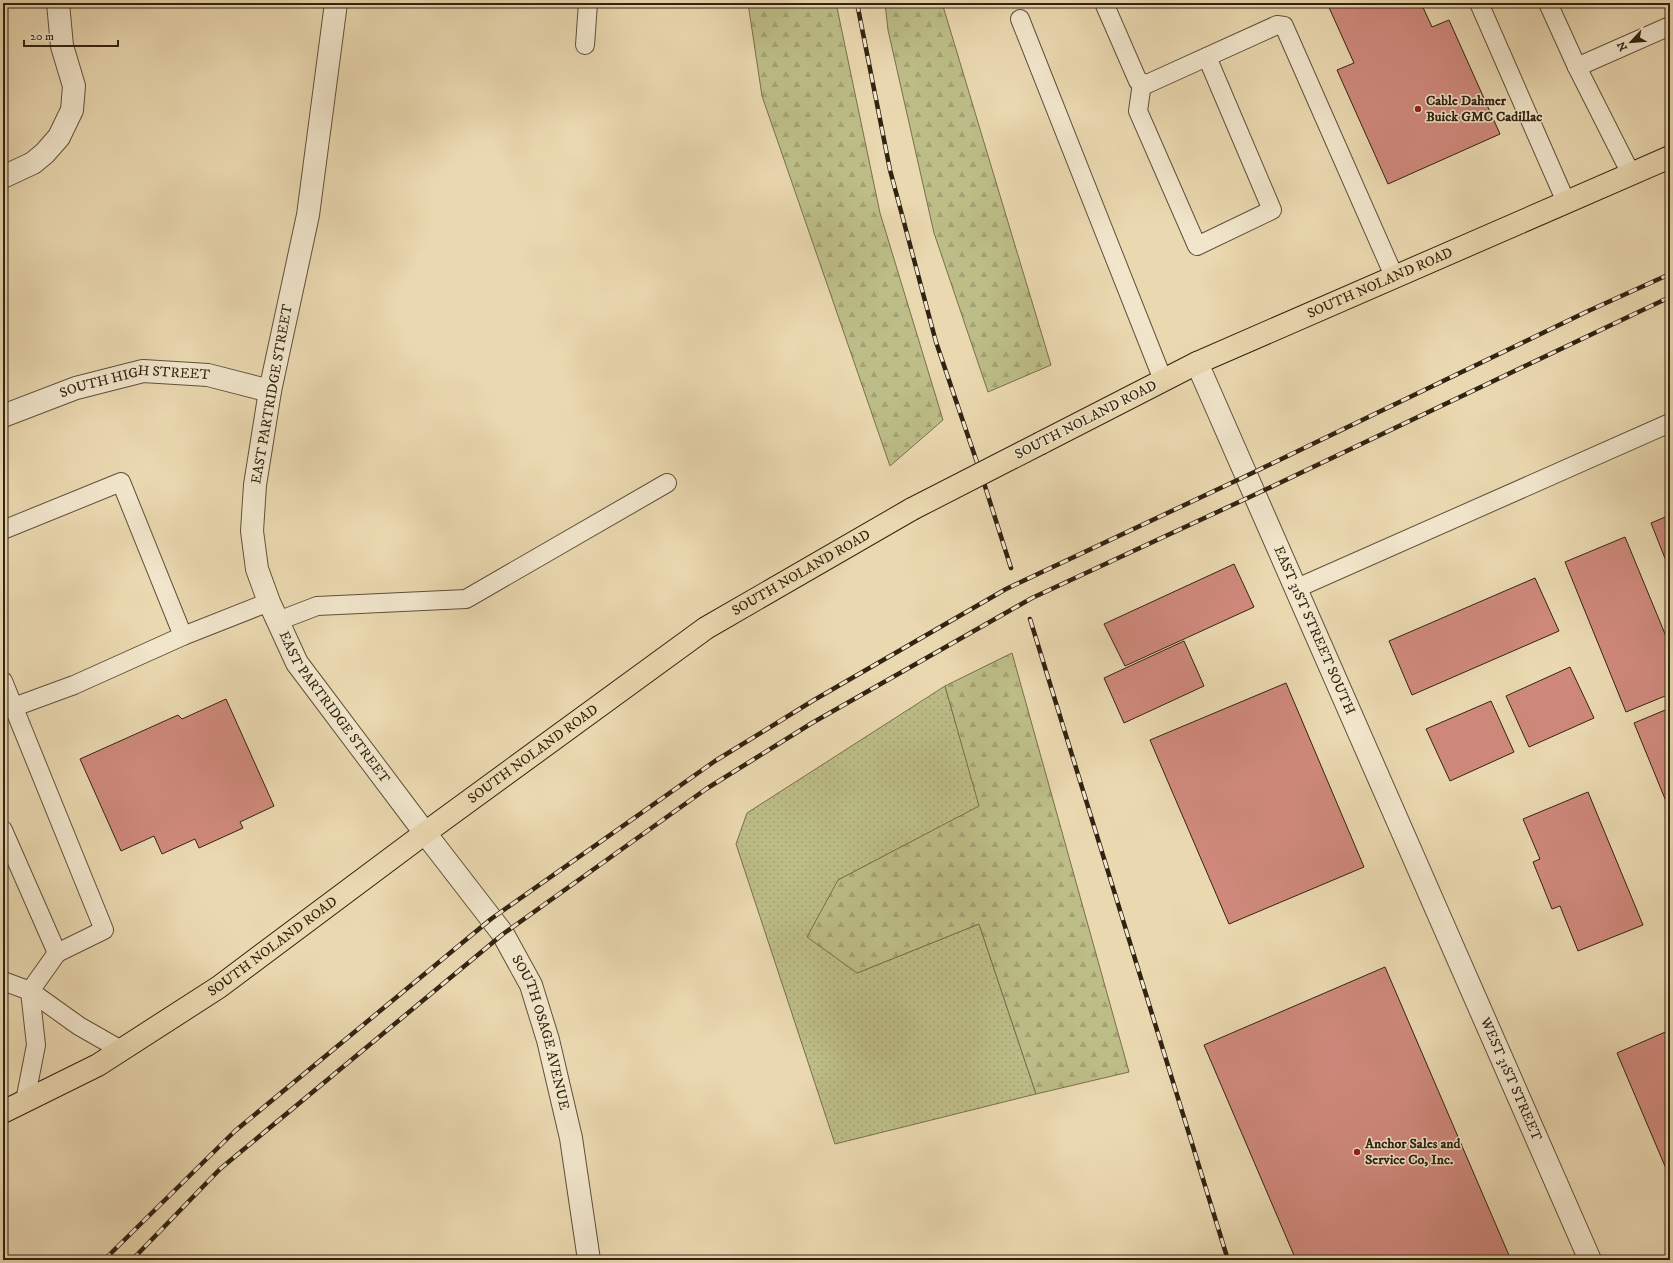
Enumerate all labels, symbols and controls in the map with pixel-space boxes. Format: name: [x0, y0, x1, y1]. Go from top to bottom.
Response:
scale bar: [24, 22, 118, 48]
north arrow: [1611, 22, 1651, 62]
text: 20 m: [30, 29, 54, 44]
text: N: [1615, 39, 1631, 53]
place label: Cable Dahmer Buick GMC Cadillac: [1426, 92, 1542, 126]
marker: Cable Dahmer Buick GMC Cadillac: [1413, 104, 1423, 114]
street label: SOUTH NOLAND ROAD: [1304, 244, 1456, 323]
street label: EAST PARTRIDGE STREET: [247, 302, 297, 485]
street label: SOUTH HIGH STREET: [57, 362, 211, 402]
street label: SOUTH NOLAND ROAD: [1012, 376, 1160, 464]
street label: SOUTH NOLAND ROAD: [729, 526, 874, 620]
street label: EAST 31ST STREET SOUTH: [1269, 543, 1359, 718]
street label: EAST PARTRIDGE STREET: [275, 628, 394, 787]
street label: SOUTH NOLAND ROAD: [464, 701, 602, 808]
street label: SOUTH NOLAND ROAD: [204, 893, 341, 1001]
street label: SOUTH OSAGE AVENUE: [507, 952, 573, 1112]
street label: WEST 31ST STREET: [1476, 1014, 1546, 1144]
place label: Anchor Sales and Service Co, Inc.: [1364, 1135, 1462, 1169]
marker: Anchor Sales and Service Co, Inc.: [1352, 1147, 1362, 1157]

